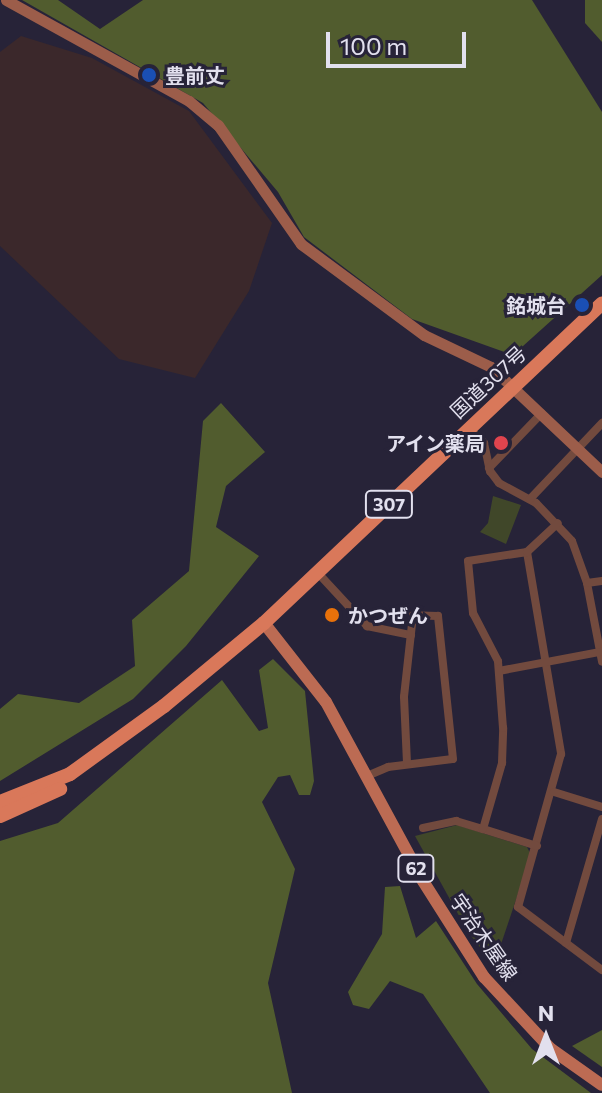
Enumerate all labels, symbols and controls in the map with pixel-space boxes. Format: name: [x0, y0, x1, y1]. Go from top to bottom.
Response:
scale bar: [330, 16, 470, 66]
text: 100 m: [340, 31, 407, 60]
place label: 豊前丈: [165, 63, 225, 87]
marker: 豊前丈: [140, 66, 158, 84]
place label: 銘城台: [506, 293, 566, 317]
marker: 銘城台: [573, 296, 591, 314]
street label: 国道307号: [445, 341, 531, 423]
place label: アイン薬局: [385, 431, 485, 455]
marker: アイン薬局: [492, 434, 510, 452]
road number: 307: [363, 490, 415, 518]
place label: かつぜん: [348, 603, 428, 627]
marker: かつぜん: [323, 606, 341, 624]
road number: 62: [396, 854, 436, 882]
street label: 宇治木屋線: [445, 889, 523, 985]
north arrow: [506, 997, 586, 1077]
text: N: [538, 999, 554, 1026]

